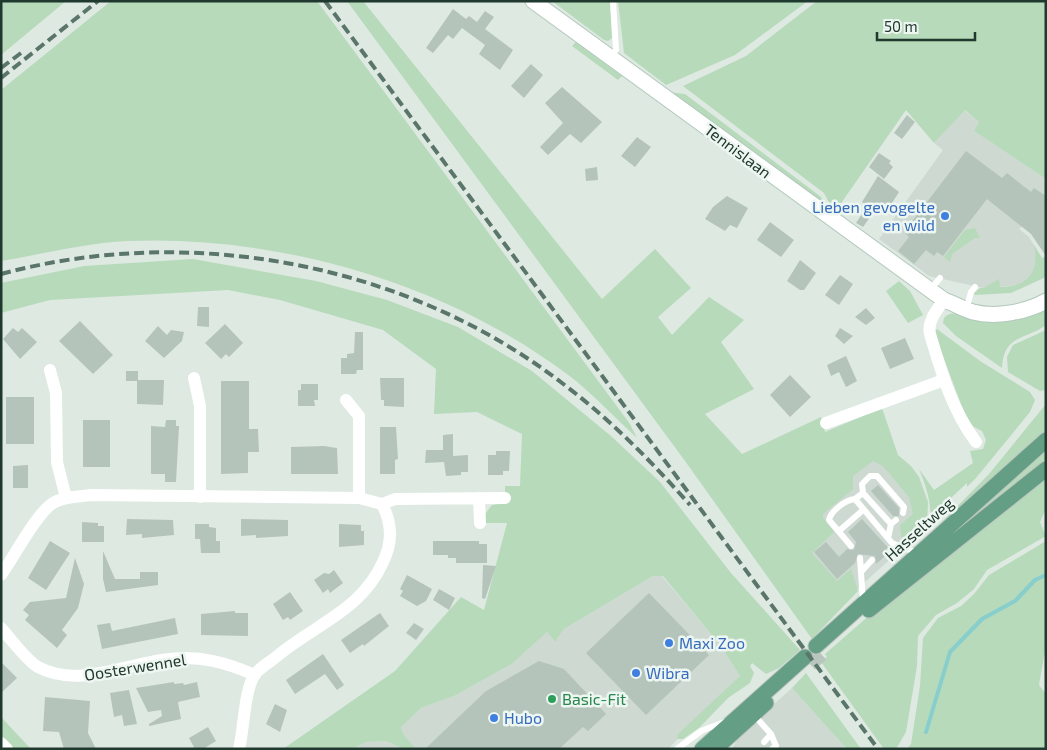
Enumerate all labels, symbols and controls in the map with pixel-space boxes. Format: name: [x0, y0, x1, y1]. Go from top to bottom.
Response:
scale bar: [877, 10, 974, 42]
text: 50 m: [884, 17, 918, 35]
street label: Tennislaan: [701, 119, 775, 182]
place label: Lieben gevogelte en wild: [812, 197, 935, 234]
marker: Lieben gevogelte en wild: [939, 210, 951, 222]
street label: Hasseltweg: [880, 493, 957, 564]
place label: Maxi Zoo: [679, 633, 745, 652]
marker: Maxi Zoo: [663, 637, 675, 649]
street label: Oosterwennel: [83, 649, 187, 684]
place label: Wibra: [646, 663, 689, 682]
marker: Wibra: [630, 667, 642, 679]
place label: Basic-Fit: [562, 689, 626, 708]
marker: Basic-Fit: [546, 693, 558, 705]
place label: Hubo: [504, 708, 542, 727]
marker: Hubo: [488, 712, 500, 724]

